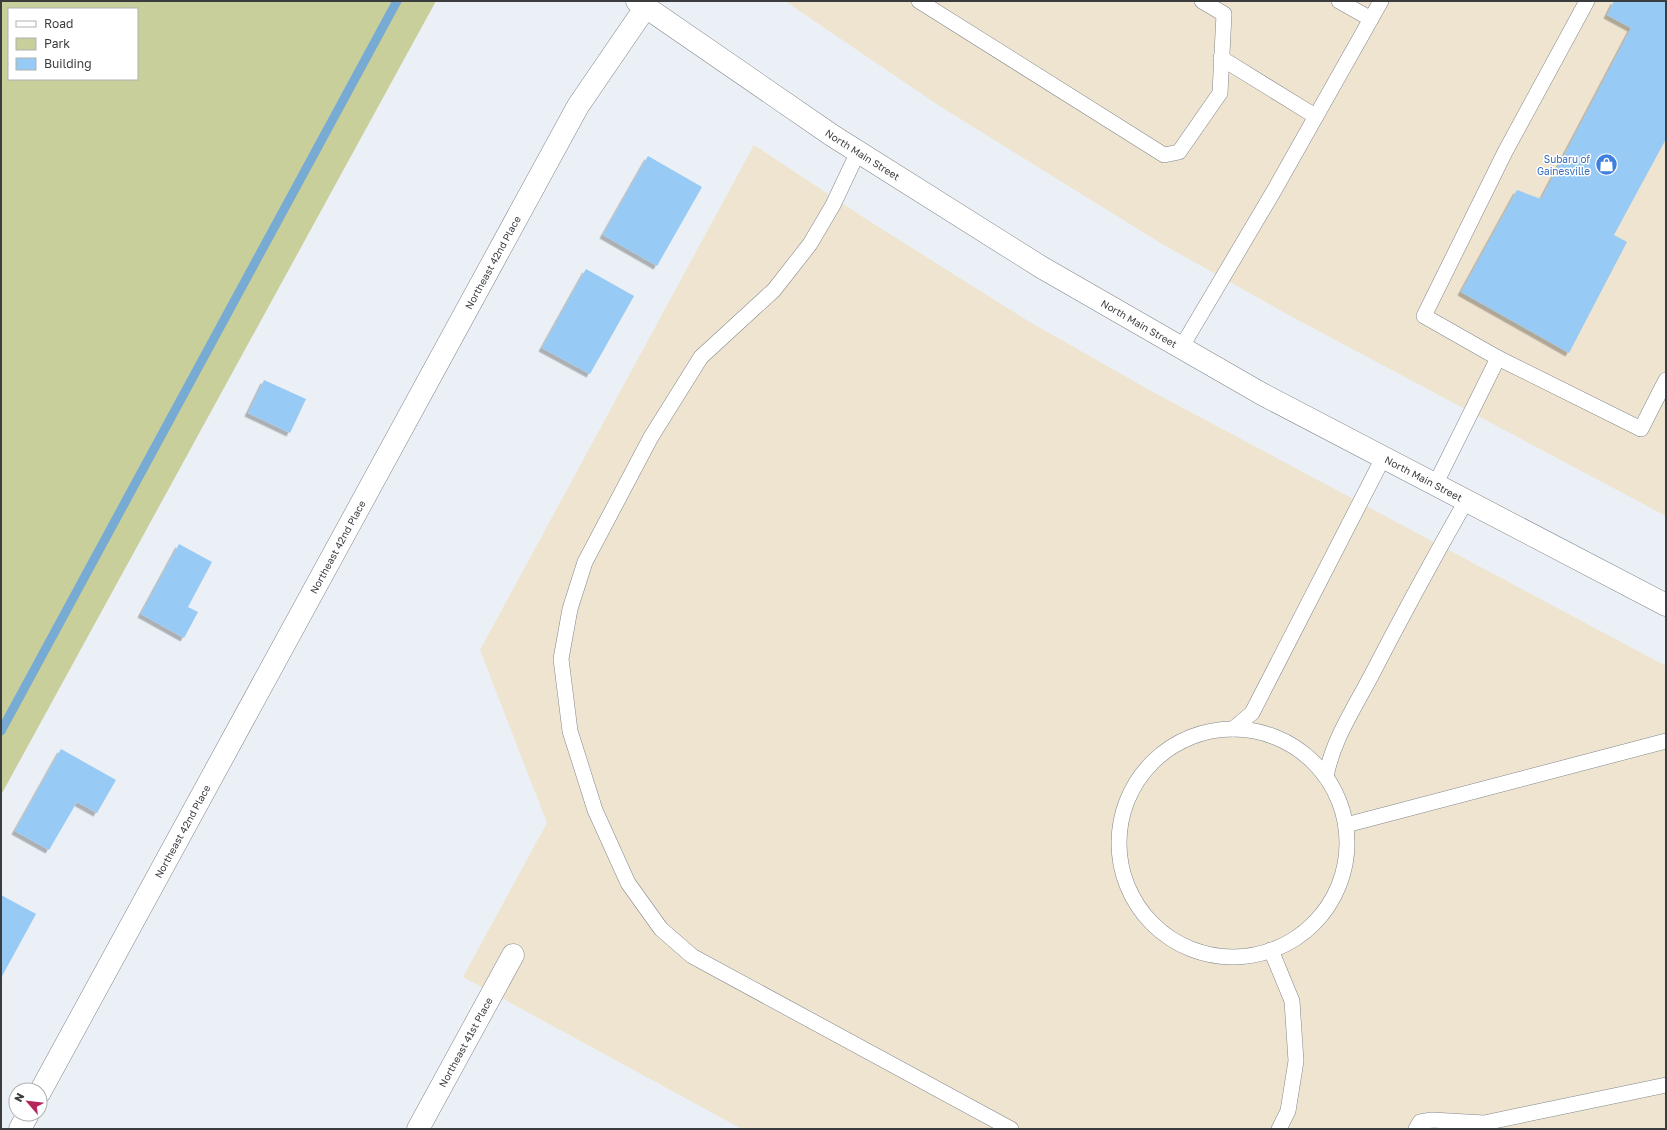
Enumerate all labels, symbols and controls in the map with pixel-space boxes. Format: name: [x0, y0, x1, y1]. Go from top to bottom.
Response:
legend: [8, 8, 138, 80]
text: Road: [44, 16, 73, 31]
text: Park: [44, 36, 70, 51]
text: Building: [44, 56, 92, 71]
street label: North Main Street: [823, 127, 902, 183]
shop icon: Subaru of Gainesville: [1593, 152, 1619, 178]
place label: Subaru of Gainesville: [1537, 153, 1590, 177]
street label: Northeast 42nd Place: [462, 214, 523, 311]
street label: North Main Street: [1099, 297, 1179, 350]
street label: North Main Street: [1383, 453, 1464, 504]
street label: Northeast 42nd Place: [307, 498, 368, 596]
street label: Northeast 42nd Place: [152, 782, 213, 880]
street label: Northeast 41st Place: [436, 995, 495, 1089]
north arrow: [8, 1082, 48, 1122]
text: N: [11, 1090, 26, 1104]

